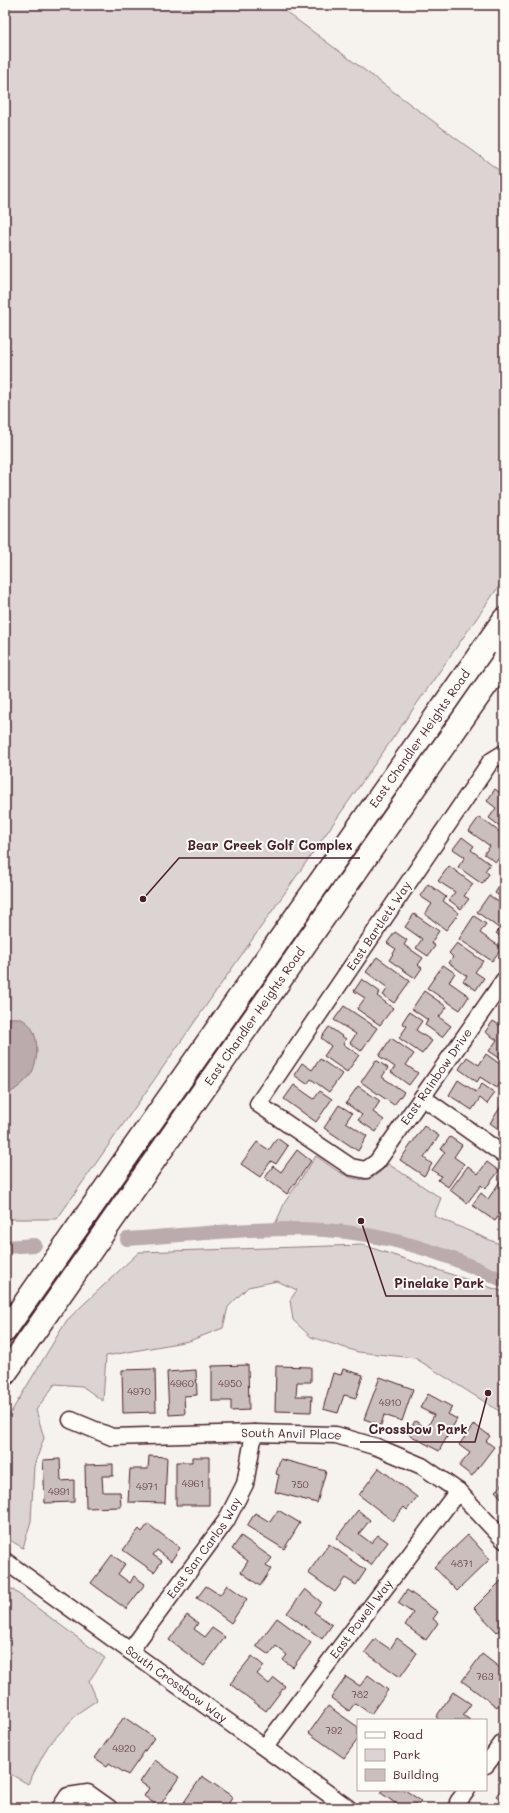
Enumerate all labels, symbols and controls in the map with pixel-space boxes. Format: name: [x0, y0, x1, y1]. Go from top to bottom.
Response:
street label: East Chandler Heights Road: [365, 666, 473, 811]
callout: Bear Creek Golf Complex: [179, 833, 360, 858]
text: Bear Creek Golf Complex: [187, 836, 353, 853]
street label: East Bartlett Way: [342, 878, 414, 973]
street label: East Chandler Heights Road: [200, 943, 308, 1088]
street label: East Rainbow Drive: [396, 1025, 475, 1128]
callout: Pinelake Park: [386, 1271, 492, 1296]
text: Pinelake Park: [394, 1274, 484, 1291]
house number: 4960: [170, 1376, 194, 1390]
house number: 4950: [218, 1376, 242, 1390]
house number: 4970: [127, 1384, 151, 1398]
house number: 4910: [379, 1395, 401, 1409]
callout: Crossbow Park: [360, 1417, 475, 1442]
text: Crossbow Park: [369, 1420, 467, 1437]
street label: South Anvil Place: [241, 1424, 344, 1443]
house number: 4961: [182, 1476, 204, 1490]
house number: 750: [291, 1477, 309, 1491]
house number: 4971: [136, 1479, 158, 1493]
house number: 4991: [48, 1484, 70, 1498]
street label: East San Carlos Way: [162, 1494, 244, 1601]
house number: 4871: [451, 1556, 473, 1570]
street label: East Powell Way: [326, 1576, 395, 1661]
street label: South Crossbow Way: [123, 1641, 231, 1726]
house number: 763: [476, 1669, 494, 1683]
house number: 782: [351, 1687, 369, 1701]
legend: [357, 1719, 487, 1791]
house number: 792: [325, 1723, 343, 1737]
text: Road: [393, 1726, 423, 1742]
house number: 4920: [112, 1741, 136, 1755]
text: Park: [393, 1746, 420, 1762]
text: Building: [393, 1766, 439, 1782]

